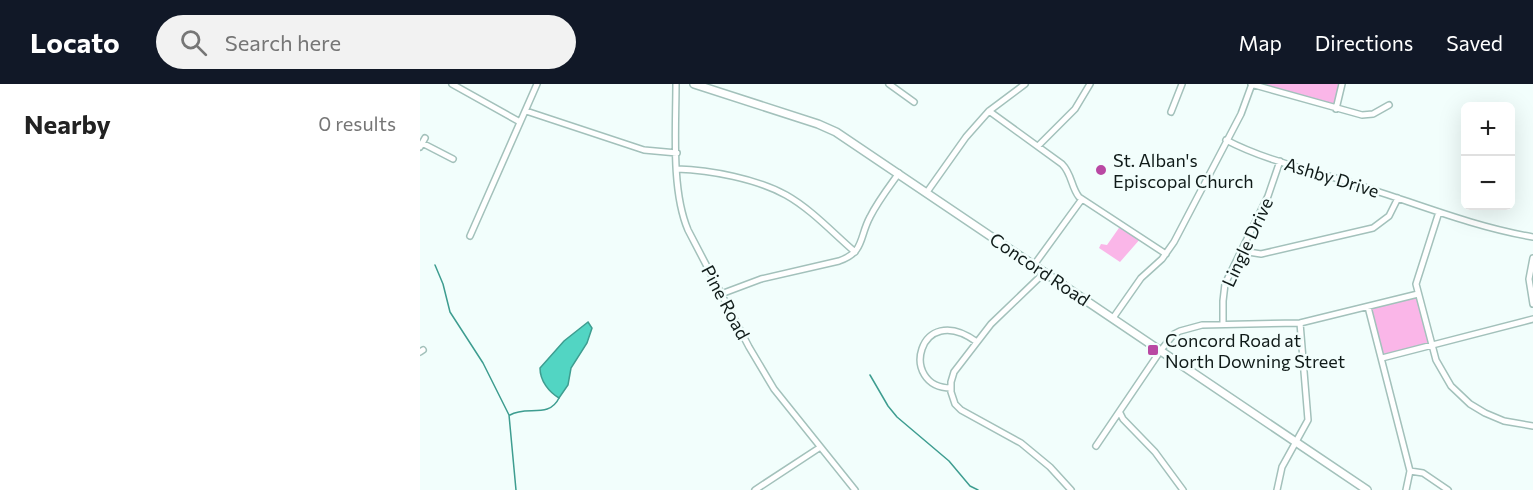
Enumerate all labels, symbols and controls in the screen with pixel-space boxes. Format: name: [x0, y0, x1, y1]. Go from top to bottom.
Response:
search box: [156, 15, 576, 69]
text: Locato: [30, 25, 120, 59]
icon: search: [177, 26, 210, 59]
text: Search here: [225, 29, 341, 56]
text: Map: [1239, 30, 1282, 55]
text: Directions: [1315, 30, 1413, 55]
text: Saved: [1446, 30, 1503, 55]
map controls: [1461, 102, 1515, 210]
button: +: [1461, 102, 1515, 156]
text: Nearby: [24, 108, 111, 139]
text: 0 results: [318, 111, 396, 135]
place label: St. Alban's Episcopal Church: [1113, 149, 1254, 192]
street label: Ashby Drive: [1282, 152, 1382, 202]
button: −: [1461, 156, 1515, 210]
marker: St. Alban's Episcopal Church: [1094, 163, 1108, 177]
street label: Lingle Drive: [1217, 194, 1277, 290]
street label: Concord Road: [986, 227, 1094, 311]
street label: Pine Road: [697, 261, 755, 343]
place label: Concord Road at North Downing Street: [1165, 329, 1345, 372]
marker: Concord Road at North Downing Street: [1146, 343, 1160, 357]

